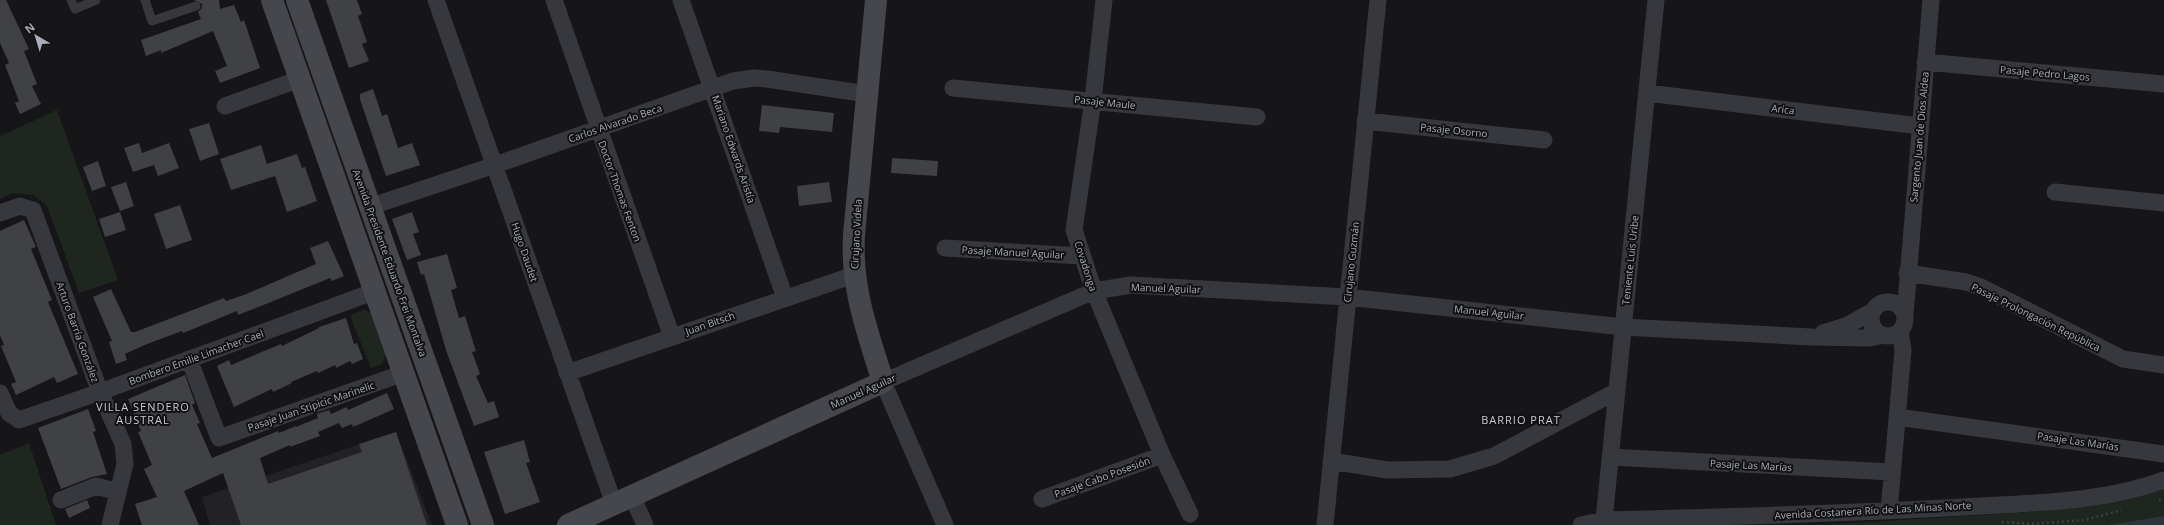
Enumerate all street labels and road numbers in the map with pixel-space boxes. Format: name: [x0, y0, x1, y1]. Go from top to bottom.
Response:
street label: Pasaje Pedro Lagos: [2000, 62, 2091, 84]
street label: Sargento Juan de Dios Aldea: [1906, 71, 1932, 203]
street label: Pasaje Maule: [1074, 92, 1137, 112]
street label: Mariano Edwards Aristía: [709, 93, 759, 205]
street label: Carlos Alvarado Beca: [566, 100, 664, 146]
street label: Arica: [1771, 101, 1795, 117]
street label: Pasaje Osorno: [1420, 120, 1488, 140]
street label: Doctor Thomas Fenton: [595, 138, 645, 244]
street label: Avenida Presidente Eduardo Frei Montalva: [350, 168, 430, 358]
street label: Cirujano Videla: [847, 199, 865, 269]
street label: Teniente Luis Uribe: [1618, 214, 1642, 306]
street label: Hugo Daudet: [508, 221, 542, 284]
street label: Cirujano Guzmán: [1340, 221, 1362, 303]
street label: Covadonga: [1071, 239, 1101, 293]
street label: Pasaje Manuel Aguilar: [961, 242, 1065, 262]
street label: Arturo Barría González: [53, 280, 103, 385]
street label: Manuel Aguilar: [1131, 280, 1201, 296]
street label: Pasaje Prolongación República: [1969, 280, 2103, 354]
street label: Manuel Aguilar: [1453, 301, 1525, 323]
street label: Juan Bitsch: [683, 308, 737, 338]
street label: Bombero Emilie Limacher Cael: [127, 326, 265, 388]
street label: Manuel Aguilar: [828, 370, 898, 412]
street label: Pasaje Juan Stipicic Marinelic: [246, 378, 377, 434]
street label: Pasaje Las Marías: [2036, 428, 2120, 454]
street label: Pasaje Cabo Posesión: [1052, 453, 1152, 501]
street label: Pasaje Las Marías: [1710, 456, 1793, 474]
street label: Avenida Costanera Río de Las Minas Norte: [1774, 498, 1972, 522]

